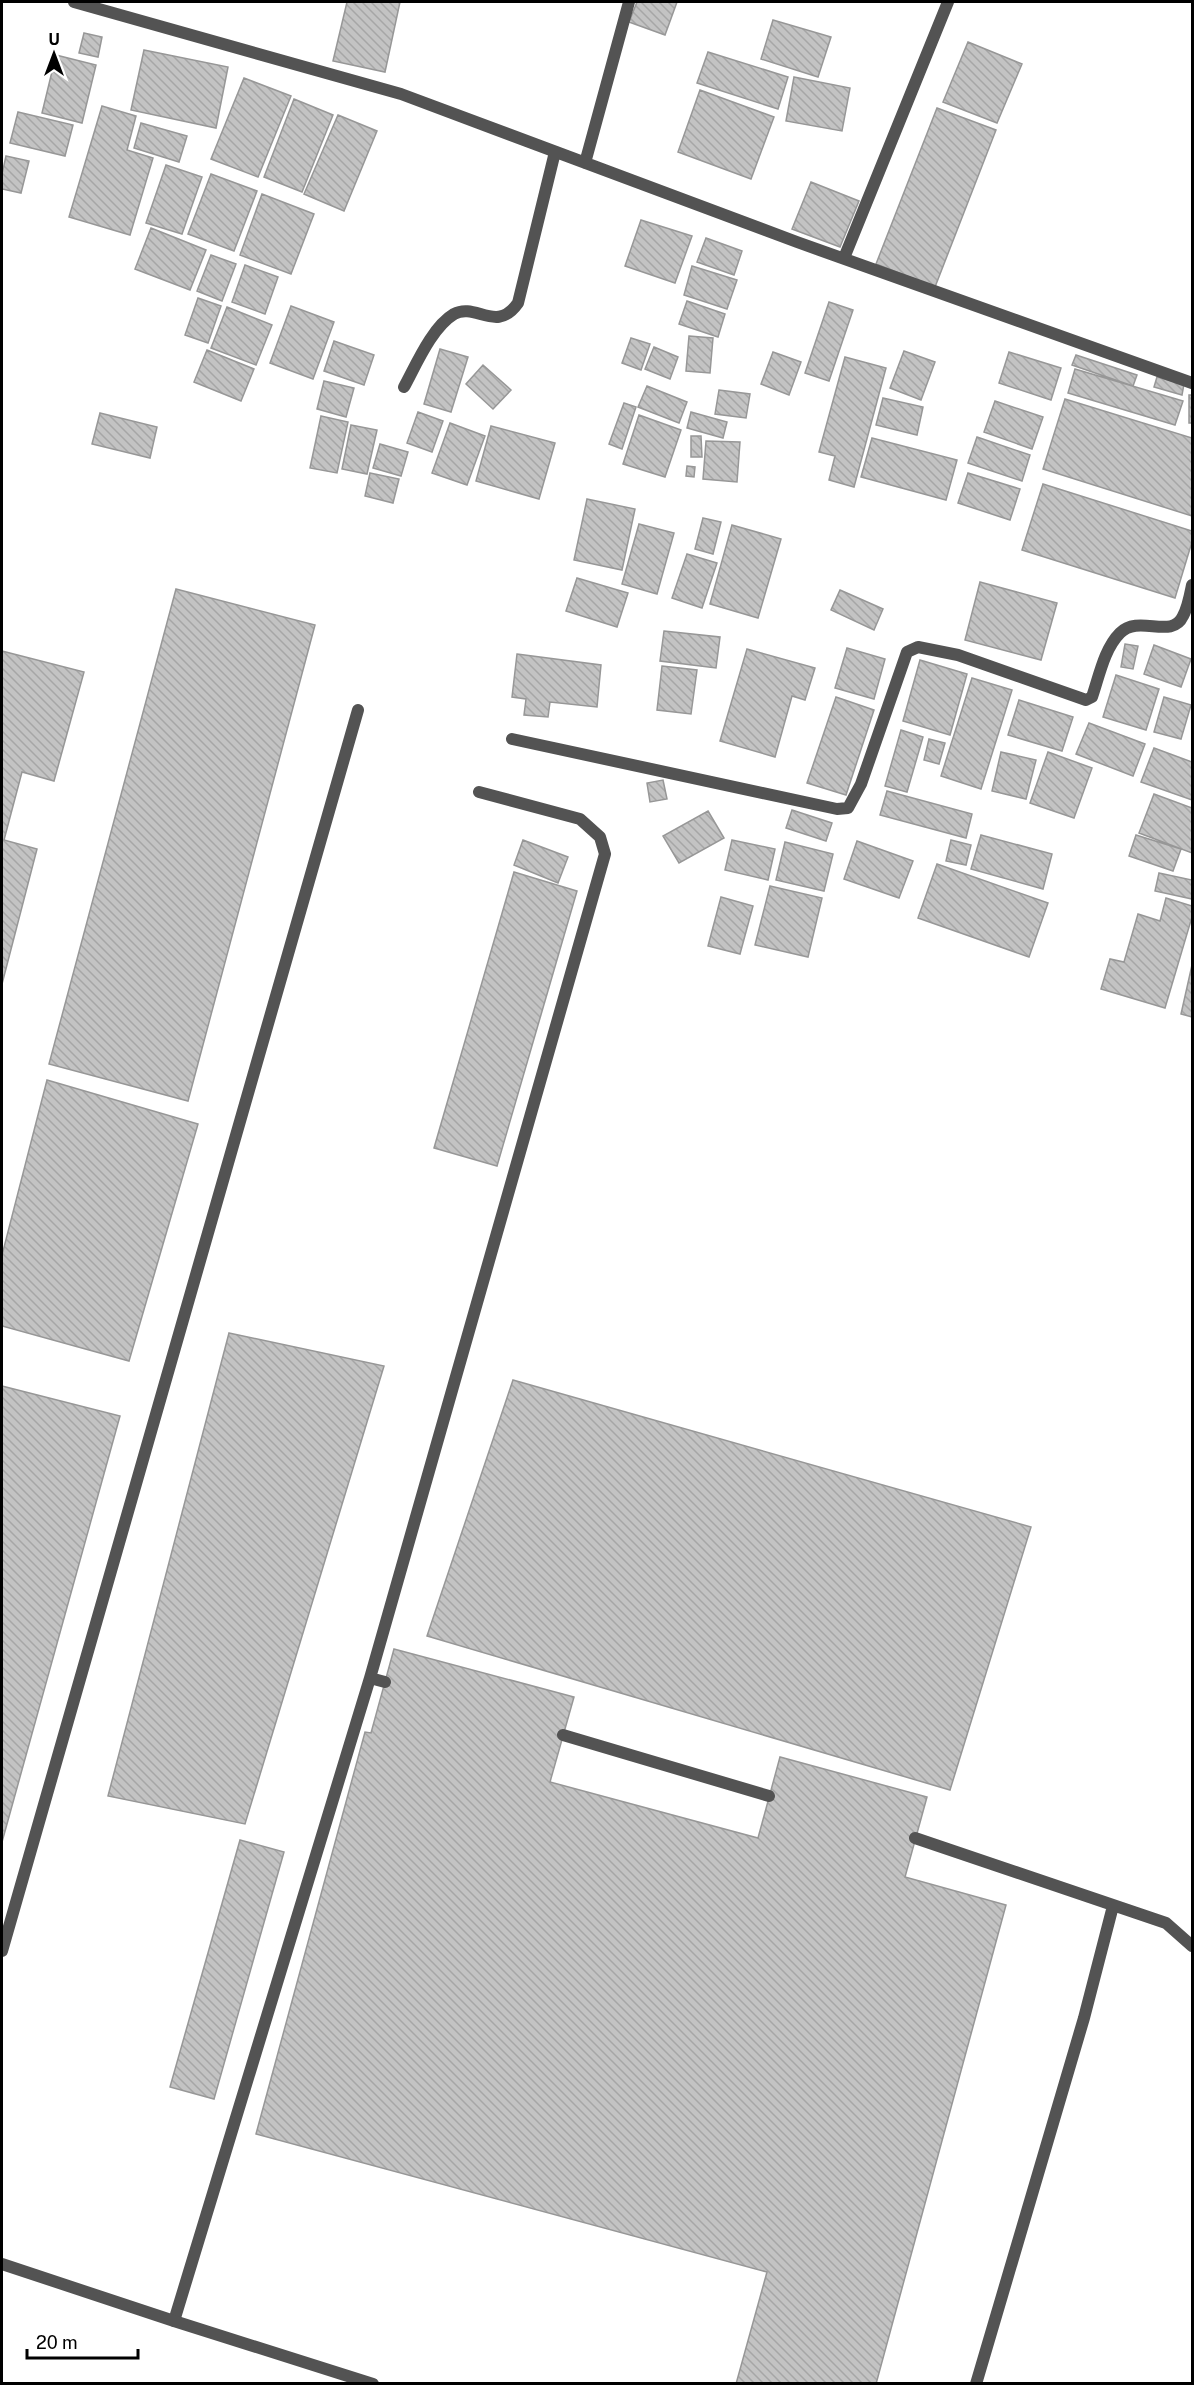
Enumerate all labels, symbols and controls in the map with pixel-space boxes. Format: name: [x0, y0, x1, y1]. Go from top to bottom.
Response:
north arrow: [24, 24, 84, 84]
text: U: [48, 30, 60, 49]
scale bar: [27, 2322, 138, 2360]
text: 20 m: [36, 2332, 78, 2353]

